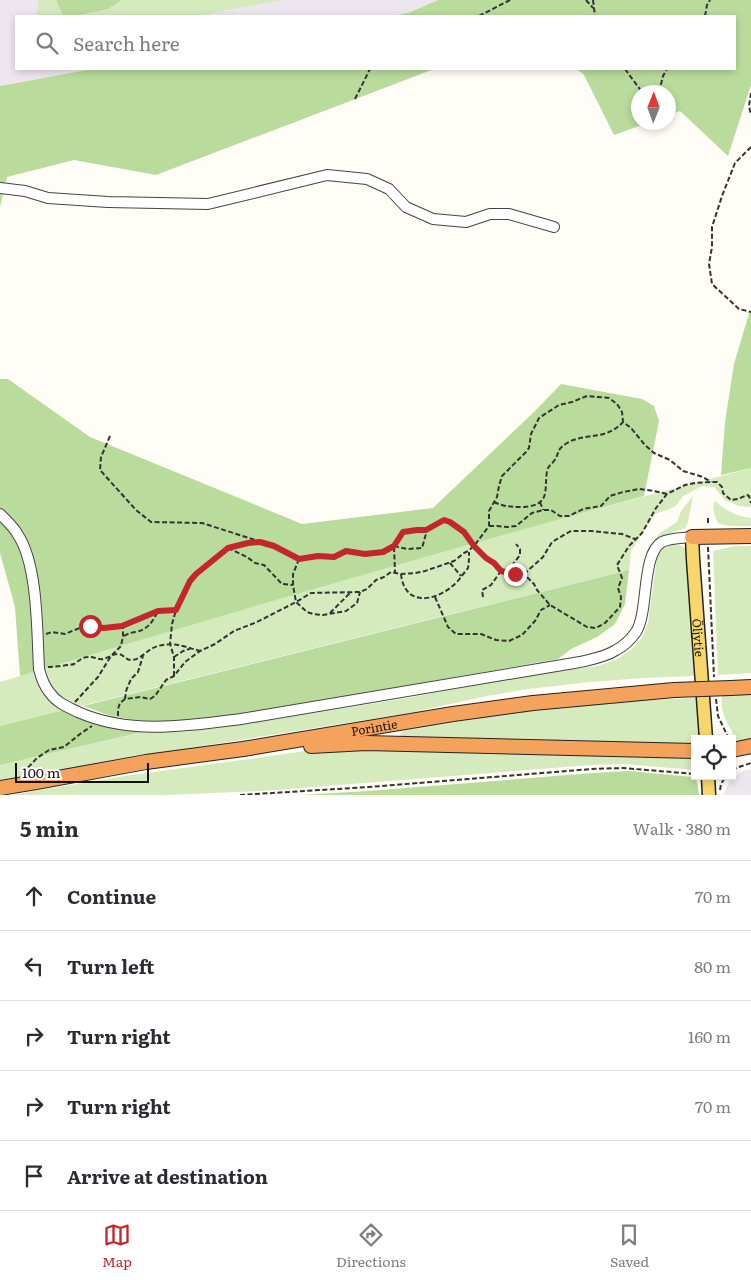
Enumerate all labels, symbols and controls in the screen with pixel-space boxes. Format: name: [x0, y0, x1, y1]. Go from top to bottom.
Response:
search box: [15, 15, 736, 70]
icon: search: [33, 29, 61, 57]
text: Search here: [73, 29, 180, 57]
north arrow: [631, 85, 676, 130]
route end: [504, 563, 527, 586]
route start: [79, 615, 102, 638]
street label: Öljytie: [688, 618, 709, 657]
street label: Porintie: [350, 714, 398, 740]
map controls: [691, 735, 736, 780]
button: locate: [691, 735, 736, 780]
scale bar: [15, 760, 149, 783]
text: 100 m: [22, 762, 60, 782]
text: 5 min: [20, 812, 79, 843]
text: Walk · 380 m: [633, 816, 731, 840]
icon: ahead: [20, 882, 48, 910]
text: Continue: [67, 882, 156, 910]
text: 70 m: [695, 884, 731, 908]
icon: left: [20, 952, 48, 980]
text: Turn left: [67, 952, 154, 980]
text: 80 m: [694, 954, 731, 978]
icon: right: [20, 1022, 48, 1050]
text: Turn right: [67, 1022, 171, 1050]
text: 160 m: [688, 1024, 731, 1048]
icon: right: [20, 1092, 48, 1120]
text: Turn right: [67, 1092, 171, 1120]
text: 70 m: [695, 1094, 731, 1118]
icon: arrive: [20, 1162, 48, 1190]
text: Arrive at destination: [67, 1162, 268, 1190]
tab: Map: [102, 1221, 132, 1271]
tab: Directions: [336, 1221, 406, 1271]
tab: Saved: [610, 1221, 649, 1271]

